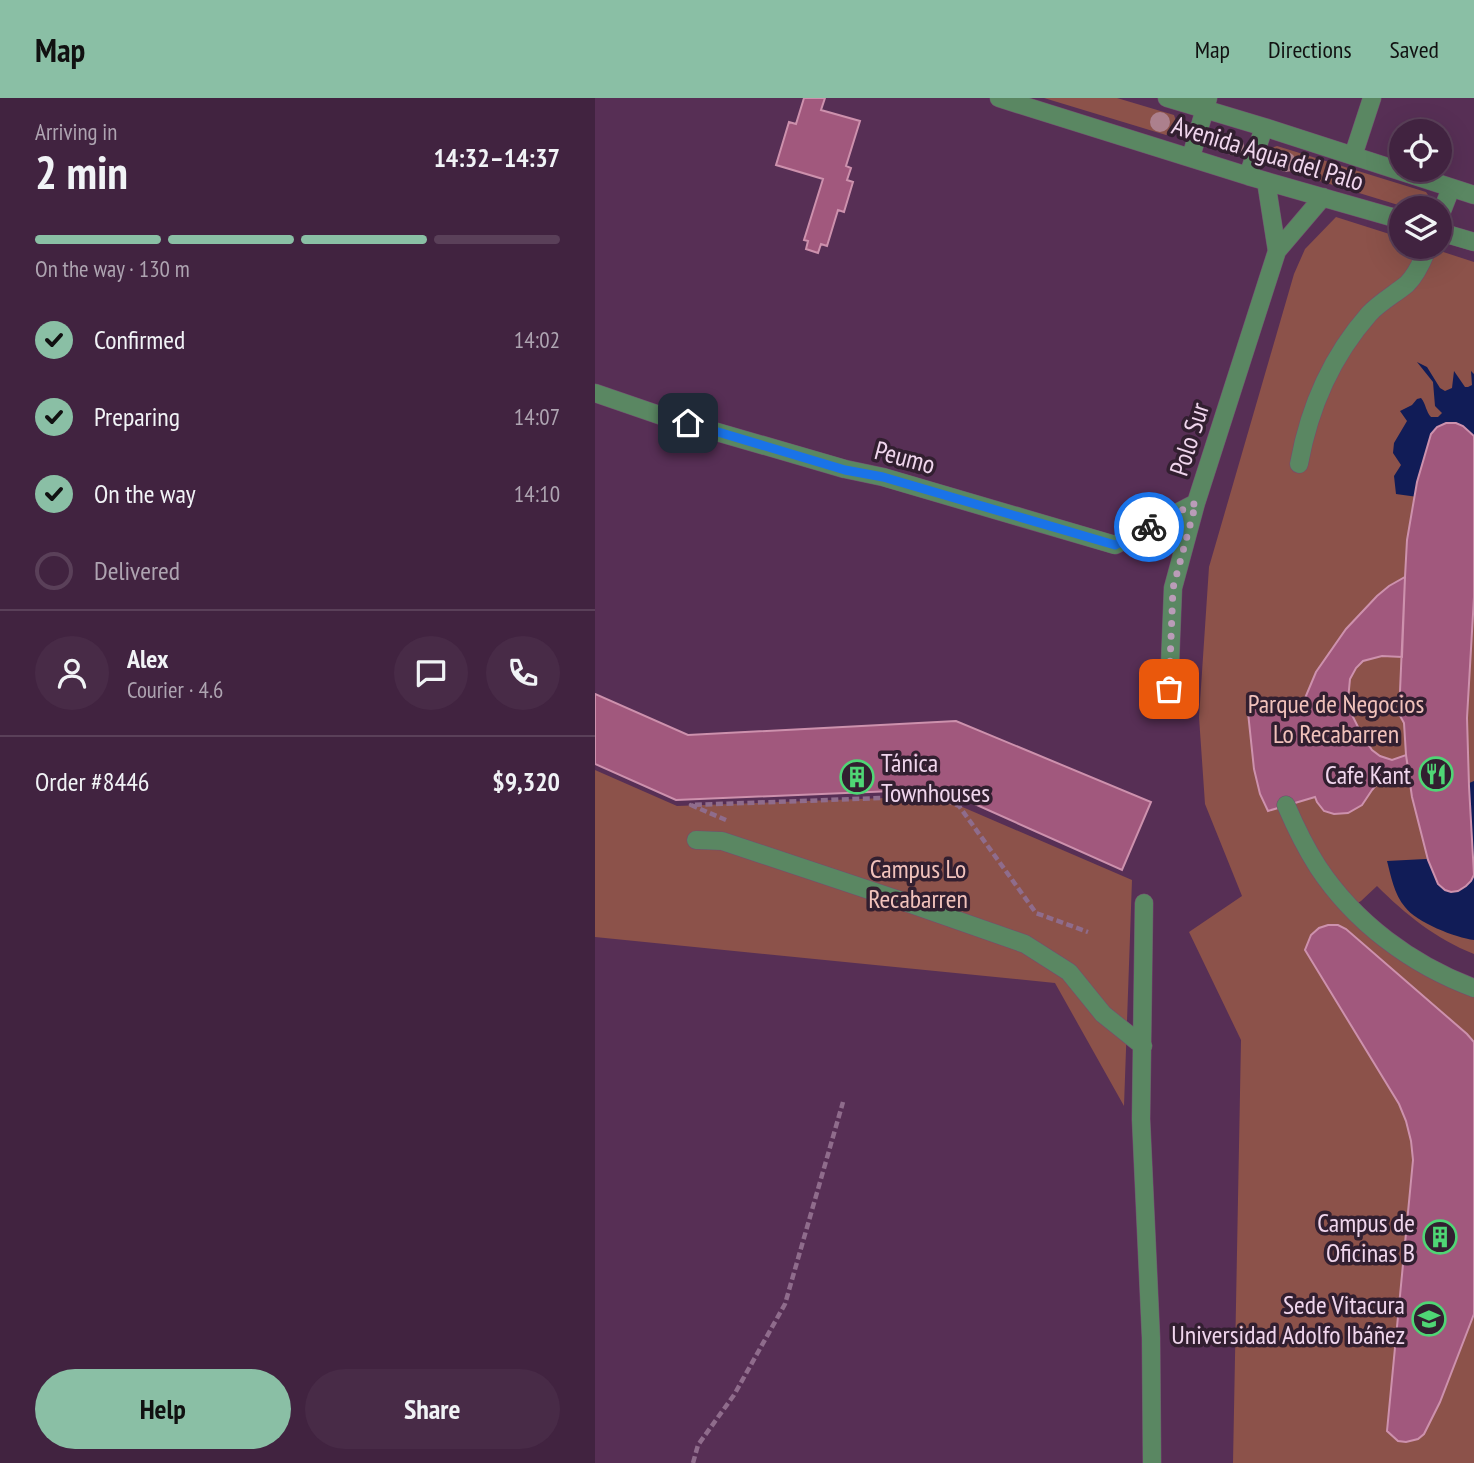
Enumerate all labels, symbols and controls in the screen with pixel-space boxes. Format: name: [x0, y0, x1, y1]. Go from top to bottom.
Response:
text: Map: [35, 28, 85, 71]
text: Map: [1195, 34, 1230, 65]
text: Directions: [1268, 34, 1352, 65]
text: Saved: [1390, 34, 1439, 65]
street label: Avenida Agua del Palo: [1168, 108, 1368, 198]
text: Arriving in: [35, 117, 117, 146]
map controls: [1389, 119, 1452, 259]
button: locate: [1389, 119, 1452, 182]
text: 14:32–14:37: [433, 141, 560, 174]
text: 2 min: [35, 142, 128, 202]
button: layers: [1389, 196, 1452, 259]
text: On the way · 130 m: [35, 254, 190, 283]
icon: check: [35, 321, 73, 359]
text: Confirmed: [94, 323, 185, 356]
text: 14:02: [514, 325, 560, 354]
pin: [658, 393, 718, 453]
icon: check: [35, 398, 73, 436]
street label: Polo Sur: [1162, 398, 1216, 480]
text: Preparing: [94, 400, 180, 433]
text: 14:07: [514, 402, 560, 431]
icon: home: [669, 404, 707, 442]
street label: Peumo: [871, 433, 939, 481]
icon: check: [35, 475, 73, 513]
text: On the way: [94, 477, 196, 510]
text: 14:10: [514, 479, 560, 508]
courier: [1114, 492, 1184, 562]
icon: bike: [1130, 508, 1168, 546]
text: Delivered: [94, 554, 180, 587]
button: person: [35, 636, 109, 710]
button: chat: [394, 636, 468, 710]
button: phone: [486, 636, 560, 710]
text: Alex: [127, 642, 168, 675]
pin: [1139, 659, 1199, 719]
icon: bag: [1150, 670, 1188, 708]
text: Courier · 4.6: [127, 675, 223, 704]
park label: Parque de Negocios Lo Recabarren: [1248, 687, 1424, 750]
place label: Tánica Townhouses: [881, 746, 990, 809]
restaurant icon: Cafe Kant: [1417, 755, 1455, 793]
building icon: Tánica Townhouses: [838, 758, 876, 796]
place label: Cafe Kant: [1325, 758, 1411, 791]
text: Order #8446: [35, 765, 150, 798]
text: $9,320: [492, 765, 560, 798]
park label: Campus Lo Recabarren: [868, 852, 968, 915]
place label: Campus de Oficinas B: [1317, 1206, 1415, 1269]
building icon: Campus de Oficinas B: [1421, 1218, 1459, 1256]
place label: Sede Vitacura Universidad Adolfo Ibáñez: [1171, 1288, 1405, 1351]
school or university icon: Sede Vitacura Universidad Adolfo Ibáñez: [1410, 1300, 1448, 1338]
button: Help: [35, 1369, 291, 1449]
button: Share: [305, 1369, 560, 1449]

